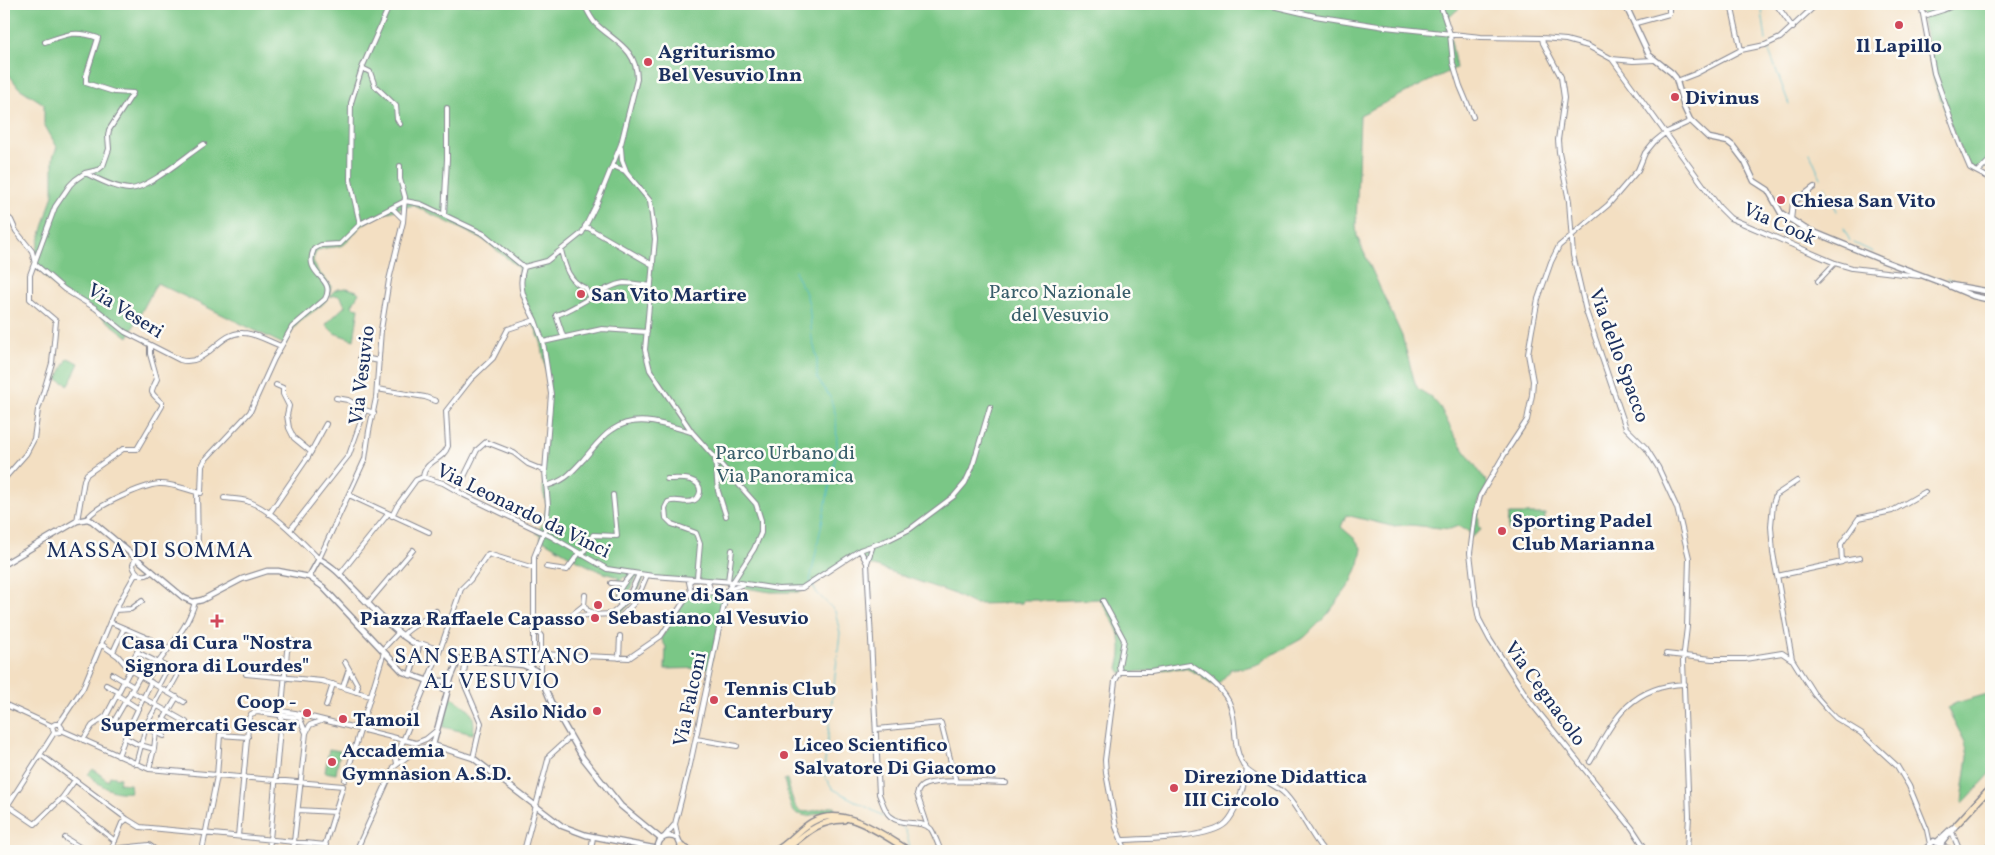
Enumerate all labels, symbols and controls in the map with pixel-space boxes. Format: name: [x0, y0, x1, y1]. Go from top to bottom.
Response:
marker: Il Lapillo: [1893, 19, 1905, 31]
place label: Il Lapillo: [1856, 33, 1942, 61]
place label: Agriturismo Bel Vesuvio Inn: [658, 39, 802, 90]
marker: Agriturismo Bel Vesuvio Inn: [642, 56, 654, 68]
place label: Divinus: [1685, 85, 1759, 113]
marker: Divinus: [1669, 91, 1681, 103]
place label: Chiesa San Vito: [1791, 188, 1936, 216]
marker: Chiesa San Vito: [1775, 194, 1787, 206]
street label: Via Cook: [1738, 196, 1820, 253]
street label: Via Veseri: [81, 277, 169, 346]
park label: Parco Nazionale del Vesuvio: [989, 279, 1131, 330]
place label: San Vito Martire: [591, 282, 747, 310]
street label: Via dello Spacco: [1581, 285, 1655, 427]
marker: San Vito Martire: [575, 288, 587, 300]
street label: Via Vesuvio: [343, 324, 383, 427]
park label: Parco Urbano di Via Panoramica: [715, 440, 855, 491]
street label: Via Leonardo da Vinci: [431, 457, 615, 566]
place label: Sporting Padel Club Marianna: [1512, 508, 1655, 559]
marker: Sporting Padel Club Marianna: [1496, 525, 1508, 537]
district label: MASSA DI SOMMA: [46, 536, 254, 567]
place label: Comune di San Sebastiano al Vesuvio: [608, 582, 809, 633]
marker: Comune di San Sebastiano al Vesuvio: [592, 599, 604, 611]
place label: Piazza Raffaele Capasso: [360, 606, 585, 634]
marker: Piazza Raffaele Capasso: [589, 612, 601, 624]
marker: Casa di Cura "Nostra Signora di Lourdes": [210, 614, 224, 628]
place label: Casa di Cura "Nostra Signora di Lourdes": [122, 630, 313, 681]
street label: Via Cegnacolo: [1497, 636, 1592, 752]
district label: SAN SEBASTIANO AL VESUVIO: [394, 642, 590, 698]
street label: Via Falconi: [667, 649, 715, 749]
place label: Tennis Club Canterbury: [724, 676, 836, 727]
place label: Coop - Supermercati Gescar: [101, 689, 297, 740]
marker: Tennis Club Canterbury: [708, 694, 720, 706]
place label: Asilo Nido: [490, 699, 587, 727]
marker: Asilo Nido: [591, 705, 603, 717]
marker: Coop - Supermercati Gescar: [301, 707, 313, 719]
place label: Tamoil: [353, 707, 420, 735]
marker: Tamoil: [337, 713, 349, 725]
place label: Liceo Scientifico Salvatore Di Giacomo: [794, 732, 996, 783]
place label: Accademia Gymnàsion A.S.D.: [342, 738, 512, 789]
marker: Liceo Scientifico Salvatore Di Giacomo: [778, 749, 790, 761]
marker: Accademia Gymnàsion A.S.D.: [326, 756, 338, 768]
place label: Direzione Didattica III Circolo: [1184, 764, 1367, 815]
marker: Direzione Didattica III Circolo: [1168, 782, 1180, 794]

